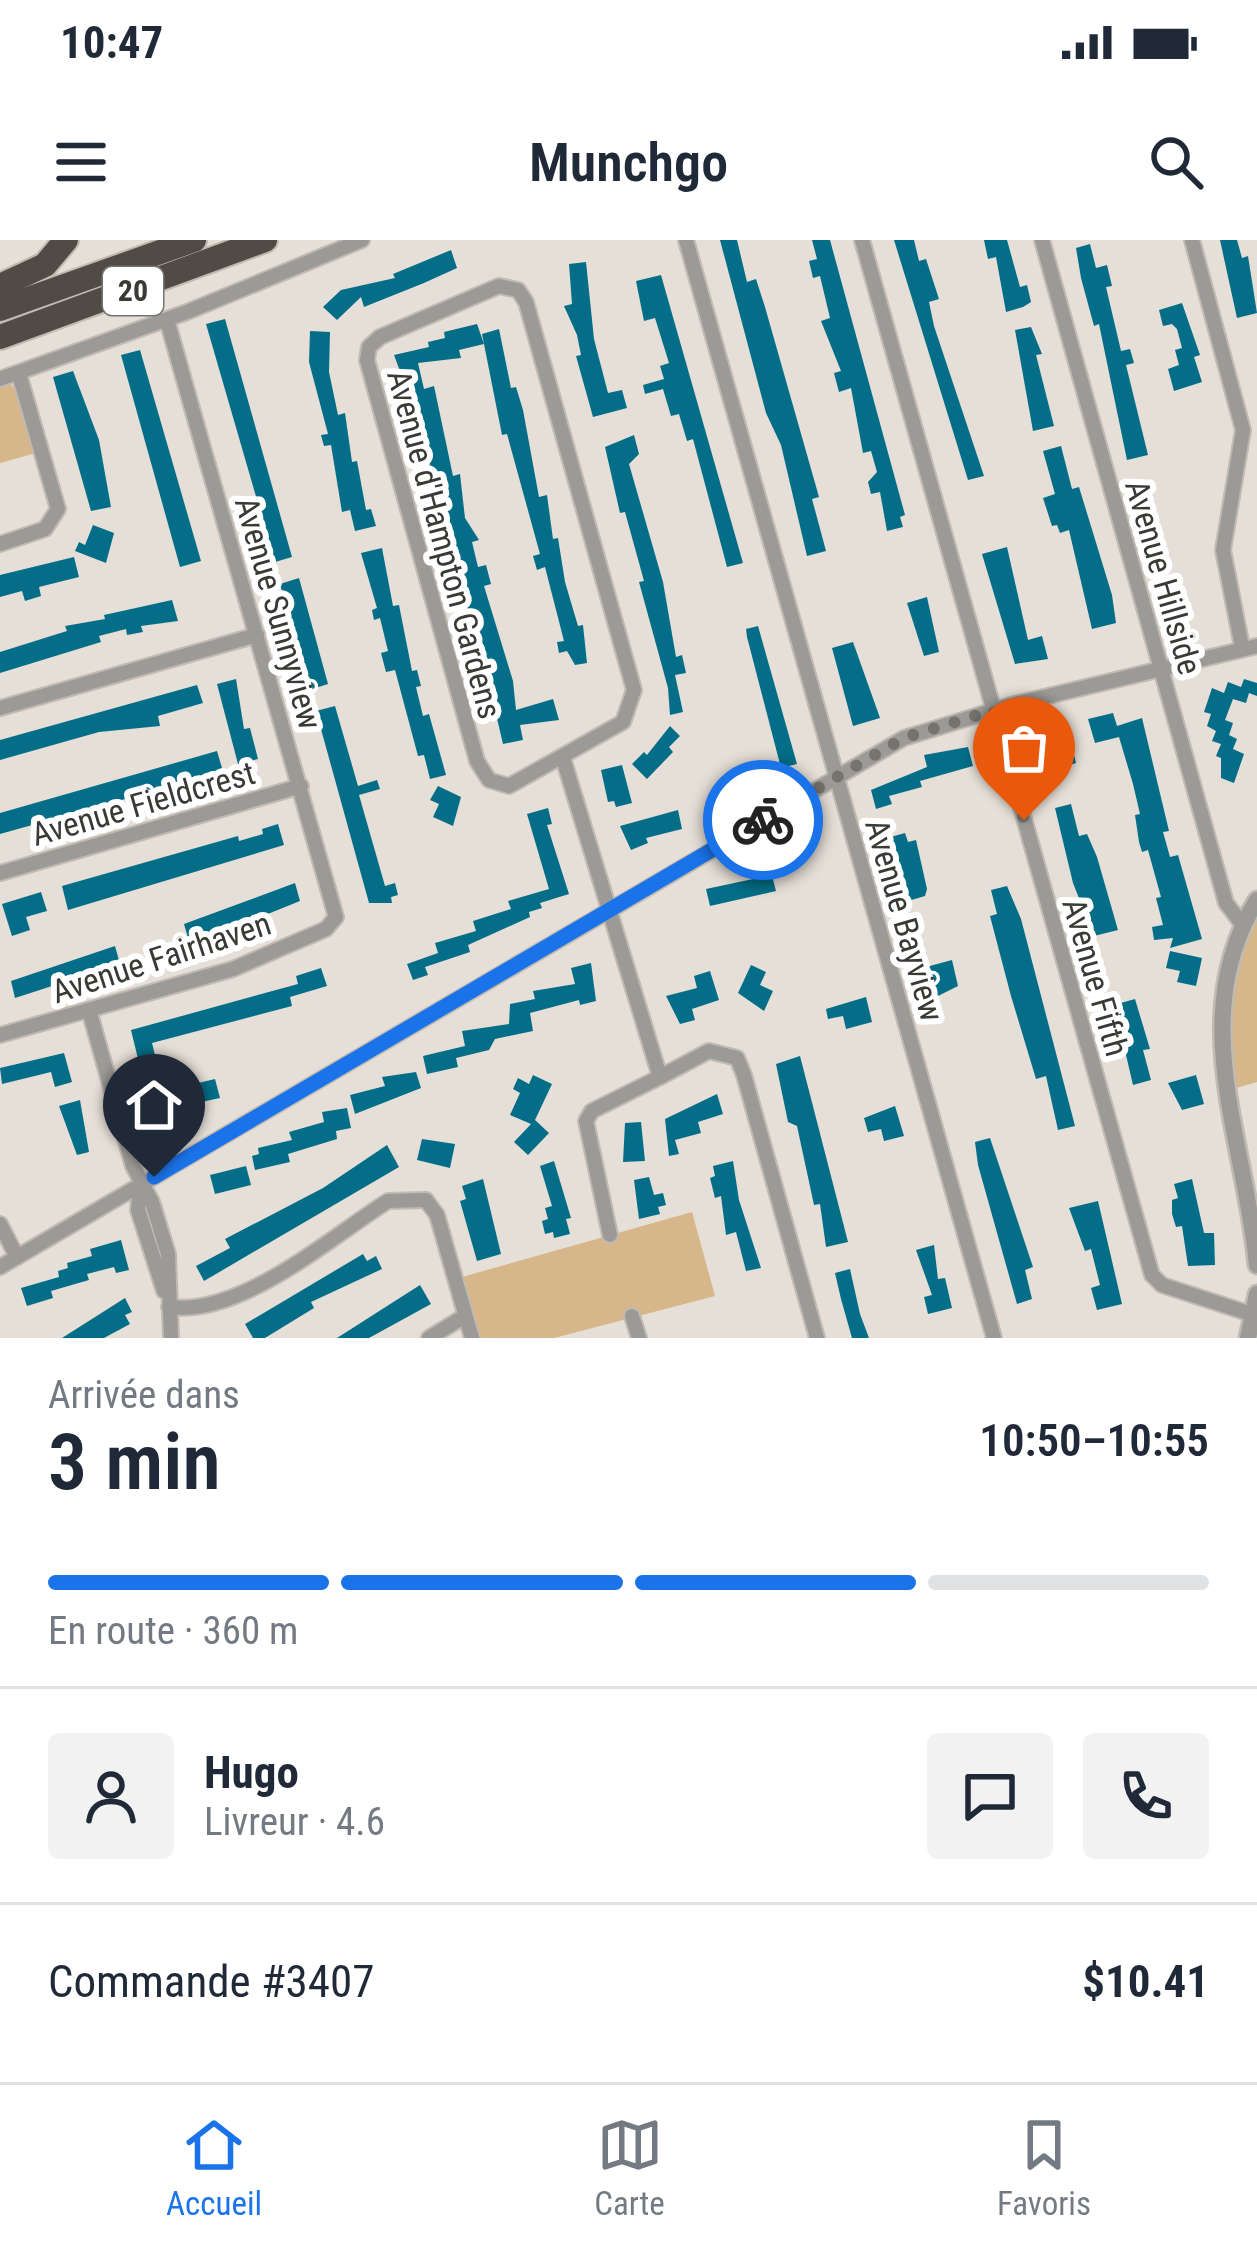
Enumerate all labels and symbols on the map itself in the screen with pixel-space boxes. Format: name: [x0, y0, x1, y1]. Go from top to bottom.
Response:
road number: 20: [103, 267, 163, 315]
street label: Avenue d'Hampton Gardens: [379, 365, 510, 723]
street label: Avenue Hillside: [1117, 476, 1210, 679]
street label: Avenue Sunnyview: [227, 492, 330, 734]
pin: [973, 697, 1075, 820]
street label: Avenue Fieldcrest: [27, 753, 259, 854]
courier: [703, 760, 823, 880]
street label: Avenue Bayview: [857, 815, 952, 1026]
street label: Avenue Fifth: [1054, 894, 1137, 1060]
street label: Avenue Fairhaven: [47, 904, 276, 1011]
pin: [103, 1054, 205, 1177]

